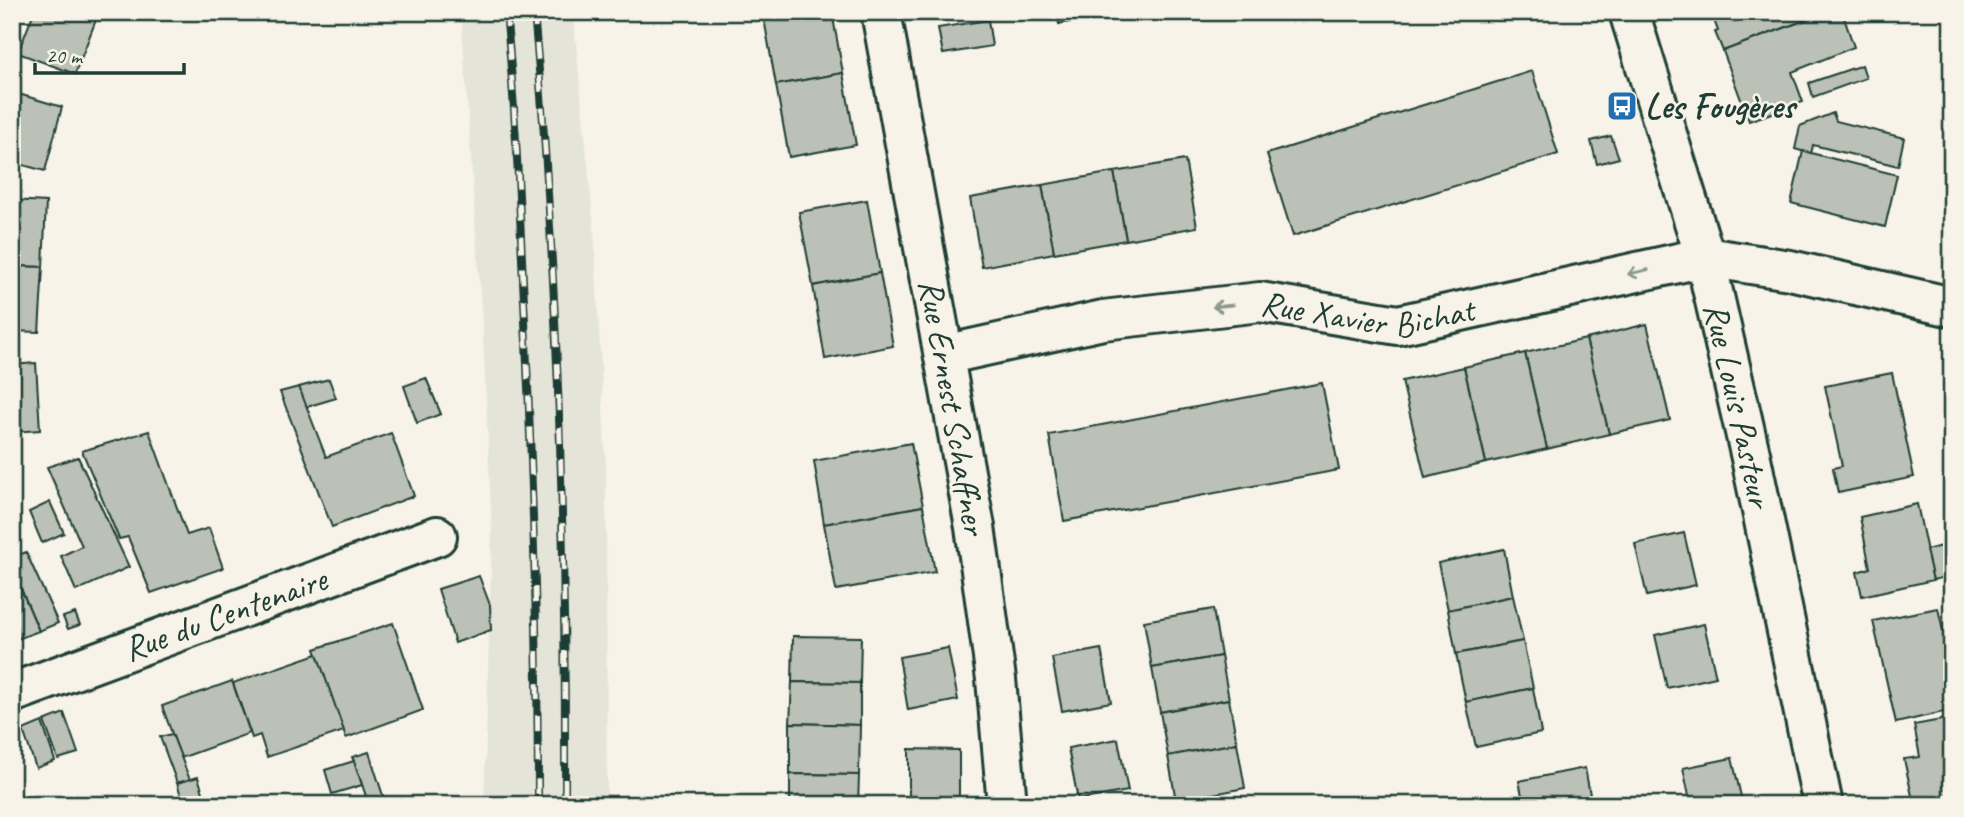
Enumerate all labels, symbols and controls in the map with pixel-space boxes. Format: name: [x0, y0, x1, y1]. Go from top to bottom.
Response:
scale bar: [35, 32, 184, 76]
text: 20 m: [46, 43, 84, 69]
place label: Les Fougères: [1645, 84, 1798, 129]
bus stop icon: Les Fougères: [1605, 89, 1639, 123]
one-way arrow: [1627, 266, 1650, 279]
street label: Rue Ernest Schaffner: [908, 276, 998, 541]
street label: Rue Xavier Bichat: [1258, 280, 1481, 348]
street label: Rue Louis Pasteur: [1694, 298, 1784, 514]
one-way arrow: [1212, 300, 1235, 313]
street label: Rue du Centenaire: [117, 556, 335, 672]

